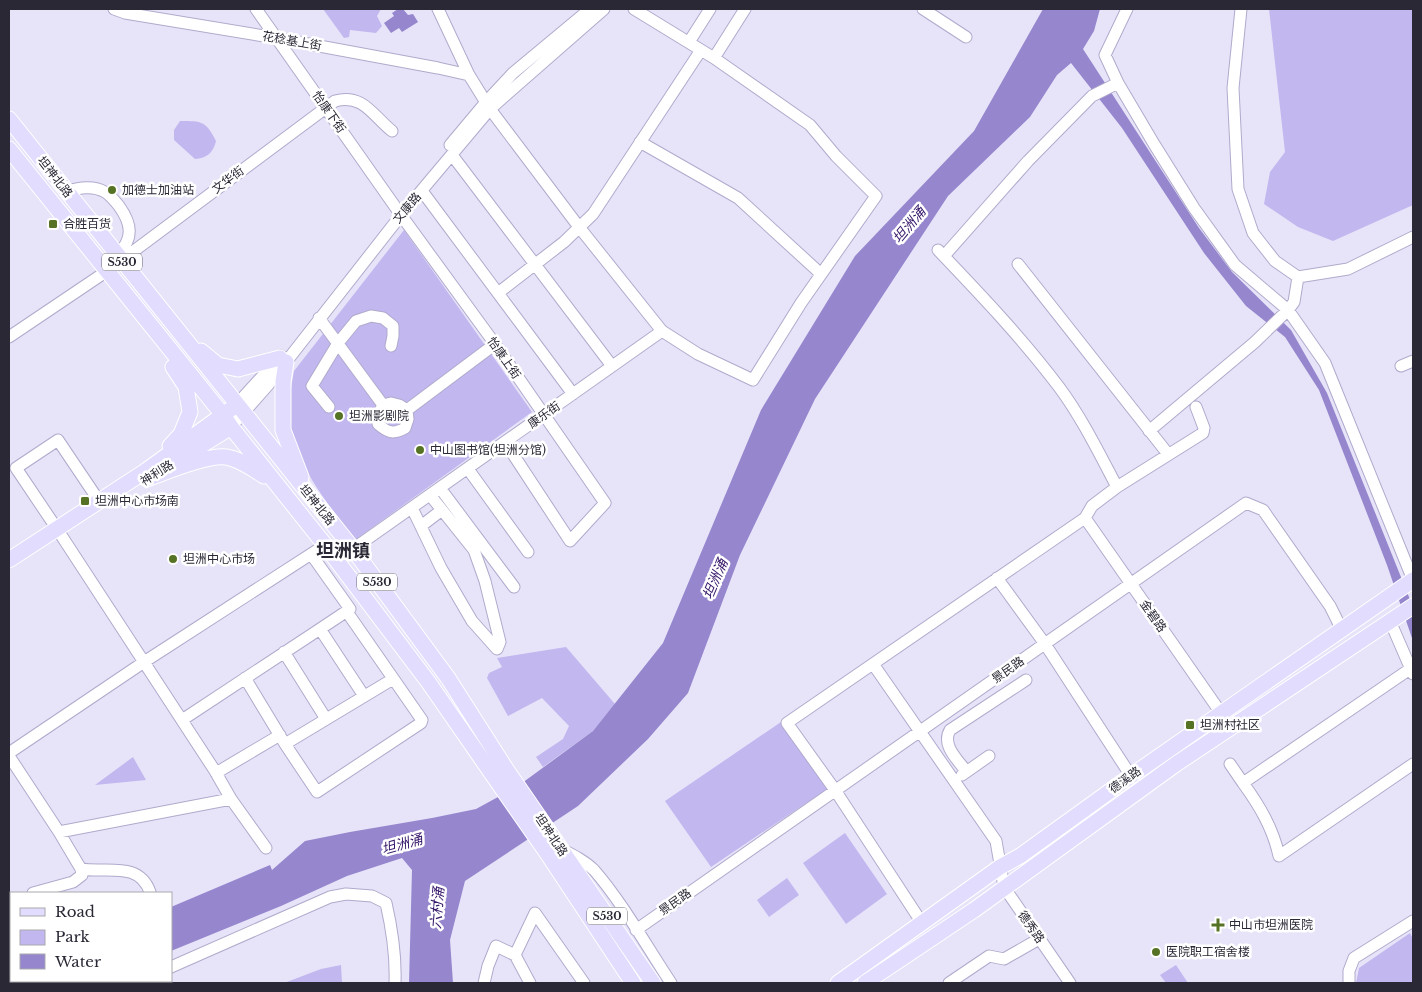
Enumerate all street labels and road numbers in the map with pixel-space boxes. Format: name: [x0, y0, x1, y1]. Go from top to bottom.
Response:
street label: 花稔基上街: [261, 28, 323, 53]
street label: 怡康下街: [309, 88, 349, 136]
street label: 坦神北路: [35, 153, 76, 200]
street label: 文华街: [209, 163, 247, 196]
street label: 文康路: [389, 189, 424, 226]
road number: S530: [102, 253, 142, 270]
street label: 怡康上街: [484, 334, 524, 382]
street label: 康乐街: [525, 398, 563, 431]
street label: 神利路: [137, 457, 176, 488]
street label: 坦神北路: [296, 481, 338, 528]
road number: S530: [357, 574, 397, 590]
street label: 金碧路: [1137, 597, 1170, 635]
street label: 景民路: [989, 653, 1027, 686]
street label: 德溪路: [1106, 763, 1144, 796]
street label: 坦神北路: [532, 811, 571, 859]
street label: 景民路: [656, 885, 694, 918]
road number: S530: [587, 908, 627, 924]
street label: 德秀路: [1015, 908, 1048, 946]

